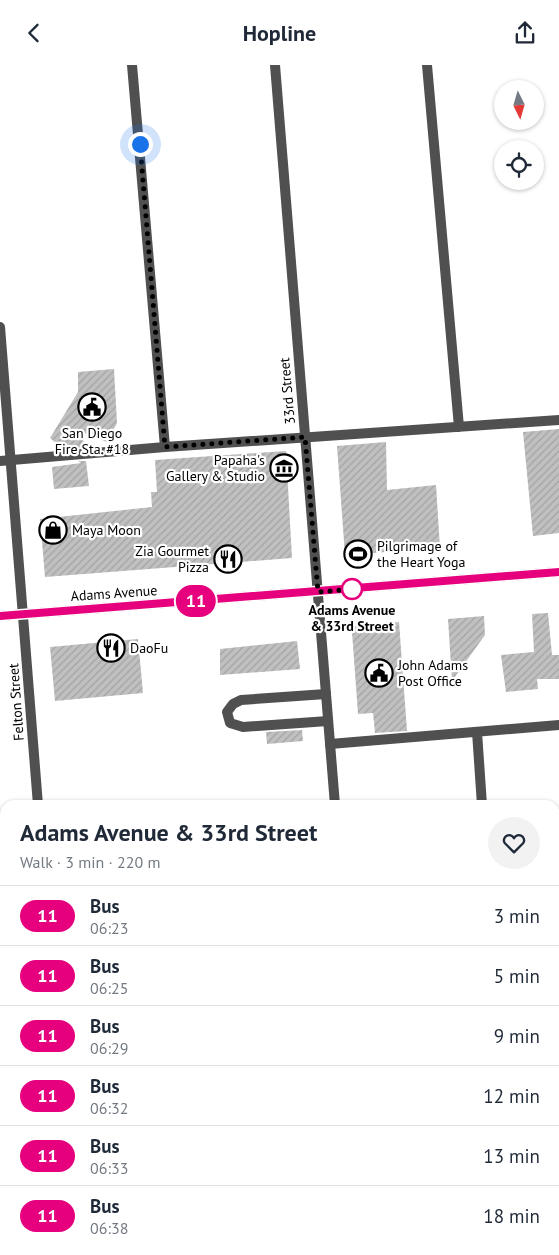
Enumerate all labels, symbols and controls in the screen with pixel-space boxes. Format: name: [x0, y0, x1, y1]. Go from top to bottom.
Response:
icon: back: [20, 19, 48, 47]
text: Hopline: [243, 19, 316, 47]
icon: share: [511, 19, 539, 47]
north arrow: [494, 80, 544, 130]
map controls: [494, 80, 544, 190]
your location: [128, 132, 153, 157]
button: locate: [494, 140, 544, 190]
street label: 33rd Street: [275, 357, 299, 425]
public building icon: San Diego Fire Sta. #18: [77, 392, 107, 422]
place label: San Diego Fire Sta. #18: [55, 424, 129, 458]
place label: Papaha's Gallery & Studio: [166, 451, 265, 485]
museum icon: Papaha's Gallery & Studio: [269, 453, 299, 483]
shop icon: Maya Moon: [38, 515, 68, 545]
place label: Maya Moon: [72, 521, 141, 539]
place label: Pilgrimage of the Heart Yoga: [377, 537, 466, 571]
sports icon: Pilgrimage of the Heart Yoga: [343, 539, 373, 569]
place label: Zia Gourmet Pizza: [135, 542, 209, 576]
restaurant icon: Zia Gourmet Pizza: [213, 544, 243, 574]
marker: Adams Avenue & 33rd Street: [341, 578, 363, 600]
street label: Adams Avenue: [70, 581, 158, 605]
line badge: 11: [174, 585, 218, 617]
text: 11: [186, 589, 206, 612]
place label: Adams Avenue & 33rd Street: [309, 601, 395, 635]
restaurant icon: DaoFu: [96, 633, 126, 663]
place label: DaoFu: [130, 639, 168, 657]
place label: John Adams Post Office: [397, 656, 468, 690]
public building icon: John Adams Post Office: [364, 658, 394, 688]
street label: Felton Street: [4, 662, 28, 741]
text: Adams Avenue & 33rd Street: [20, 817, 317, 848]
button: heart: [488, 817, 540, 869]
text: Walk · 3 min · 220 m: [20, 852, 160, 872]
text: Bus: [90, 894, 119, 918]
text: 11: [37, 904, 58, 927]
text: 3 min: [494, 904, 540, 928]
text: 06:23: [90, 918, 128, 938]
text: Bus: [90, 954, 119, 978]
text: 11: [37, 964, 58, 987]
text: 5 min: [494, 964, 540, 988]
text: 06:25: [90, 978, 128, 998]
text: Bus: [90, 1014, 119, 1038]
text: 11: [37, 1024, 58, 1047]
text: 9 min: [494, 1024, 540, 1048]
text: 06:29: [90, 1038, 128, 1058]
text: Bus: [90, 1074, 119, 1098]
text: 11: [37, 1084, 58, 1107]
text: 12 min: [483, 1084, 540, 1108]
text: 06:32: [90, 1098, 128, 1118]
text: Bus: [90, 1134, 119, 1158]
text: 11: [37, 1144, 58, 1167]
text: 13 min: [483, 1144, 540, 1168]
text: 06:33: [90, 1158, 128, 1178]
text: Bus: [90, 1194, 119, 1218]
text: 11: [37, 1204, 58, 1227]
text: 18 min: [483, 1204, 540, 1228]
text: 06:38: [90, 1218, 128, 1238]

